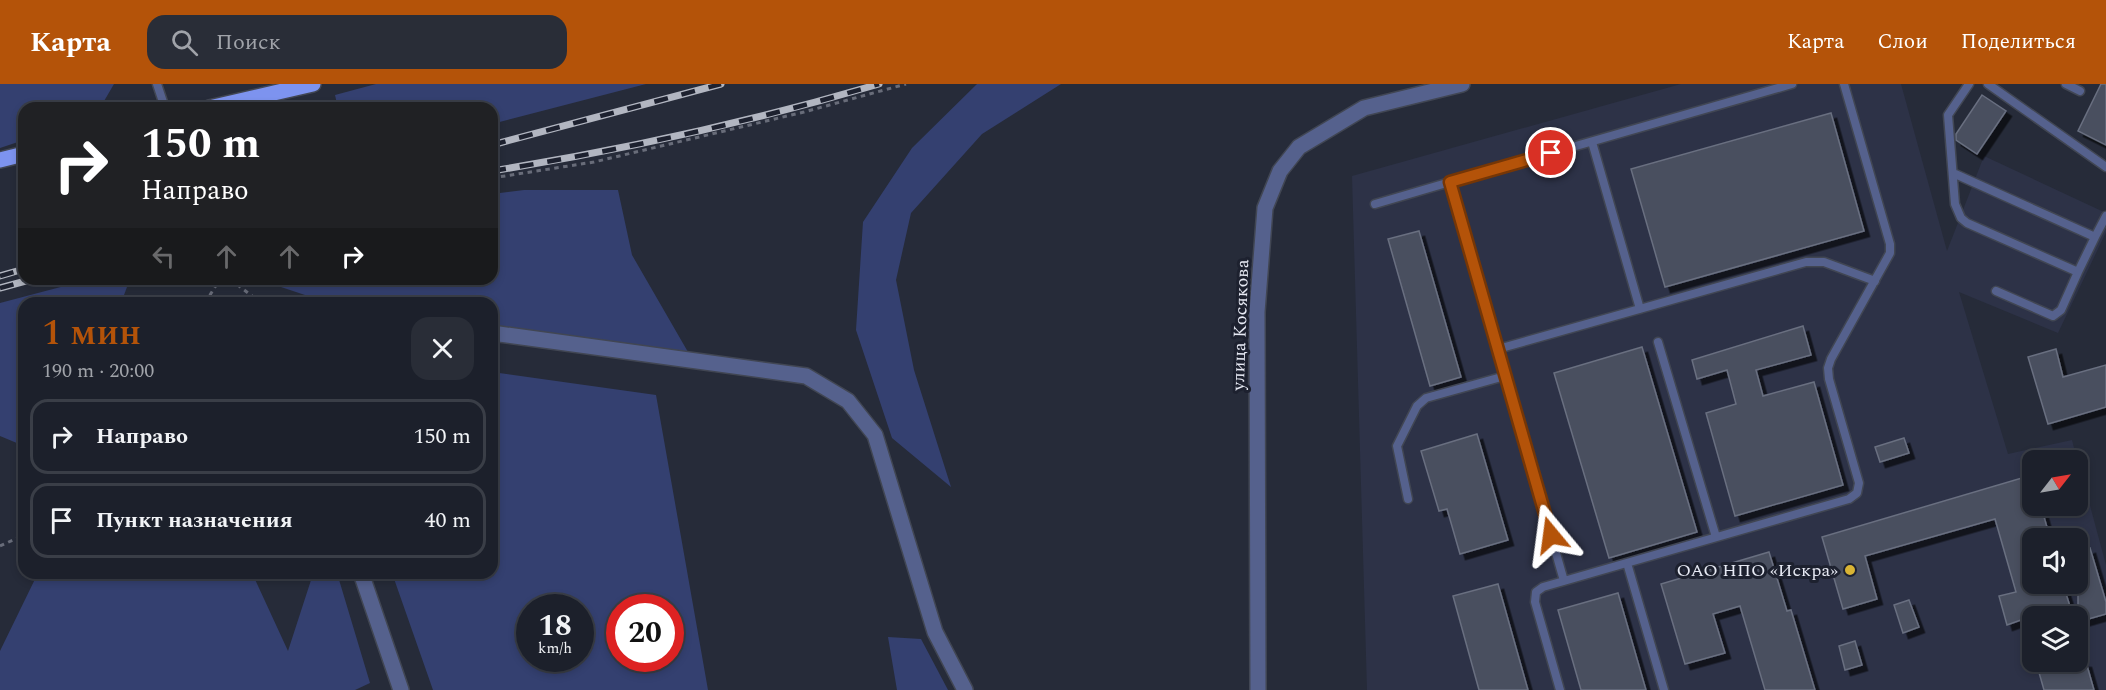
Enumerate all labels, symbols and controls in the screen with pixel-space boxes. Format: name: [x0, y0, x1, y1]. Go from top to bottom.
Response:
search box: [147, 15, 567, 69]
text: Карта: [30, 21, 111, 64]
icon: search: [168, 26, 201, 59]
text: Поиск: [216, 26, 281, 59]
text: Карта: [1787, 26, 1844, 58]
text: Слои: [1877, 26, 1928, 58]
text: Поделиться: [1961, 26, 2076, 58]
text: 150 m: [141, 113, 260, 176]
icon: right: [42, 126, 120, 204]
pin: [1525, 127, 1576, 178]
icon: arrive: [1534, 136, 1567, 169]
text: Направо: [141, 170, 249, 212]
icon: left: [147, 240, 180, 273]
icon: ahead: [210, 240, 243, 273]
icon: ahead: [273, 240, 306, 273]
icon: right: [336, 240, 369, 273]
street label: улица Косякова: [1225, 259, 1256, 392]
text: 1 мин: [42, 306, 141, 361]
button: close: [411, 317, 474, 380]
text: 190 m · 20:00: [42, 356, 154, 386]
icon: right: [45, 420, 78, 453]
text: Направо: [96, 420, 188, 453]
text: 150 m: [414, 420, 471, 453]
north arrow: [2022, 450, 2088, 516]
map controls: [2022, 450, 2088, 672]
position arrow: [1519, 503, 1583, 567]
icon: arrive: [45, 504, 78, 537]
text: Пункт назначения: [96, 504, 293, 537]
text: 40 m: [425, 504, 471, 537]
button: sound: [2022, 528, 2088, 594]
place label: ОАО НПО «Искра»: [1676, 557, 1838, 584]
marker: ОАО НПО «Искра»: [1843, 563, 1857, 577]
speed limit sign: 20: [606, 594, 684, 672]
text: 18: [538, 603, 572, 649]
button: layers: [2022, 606, 2088, 672]
text: km/h: [538, 637, 572, 660]

